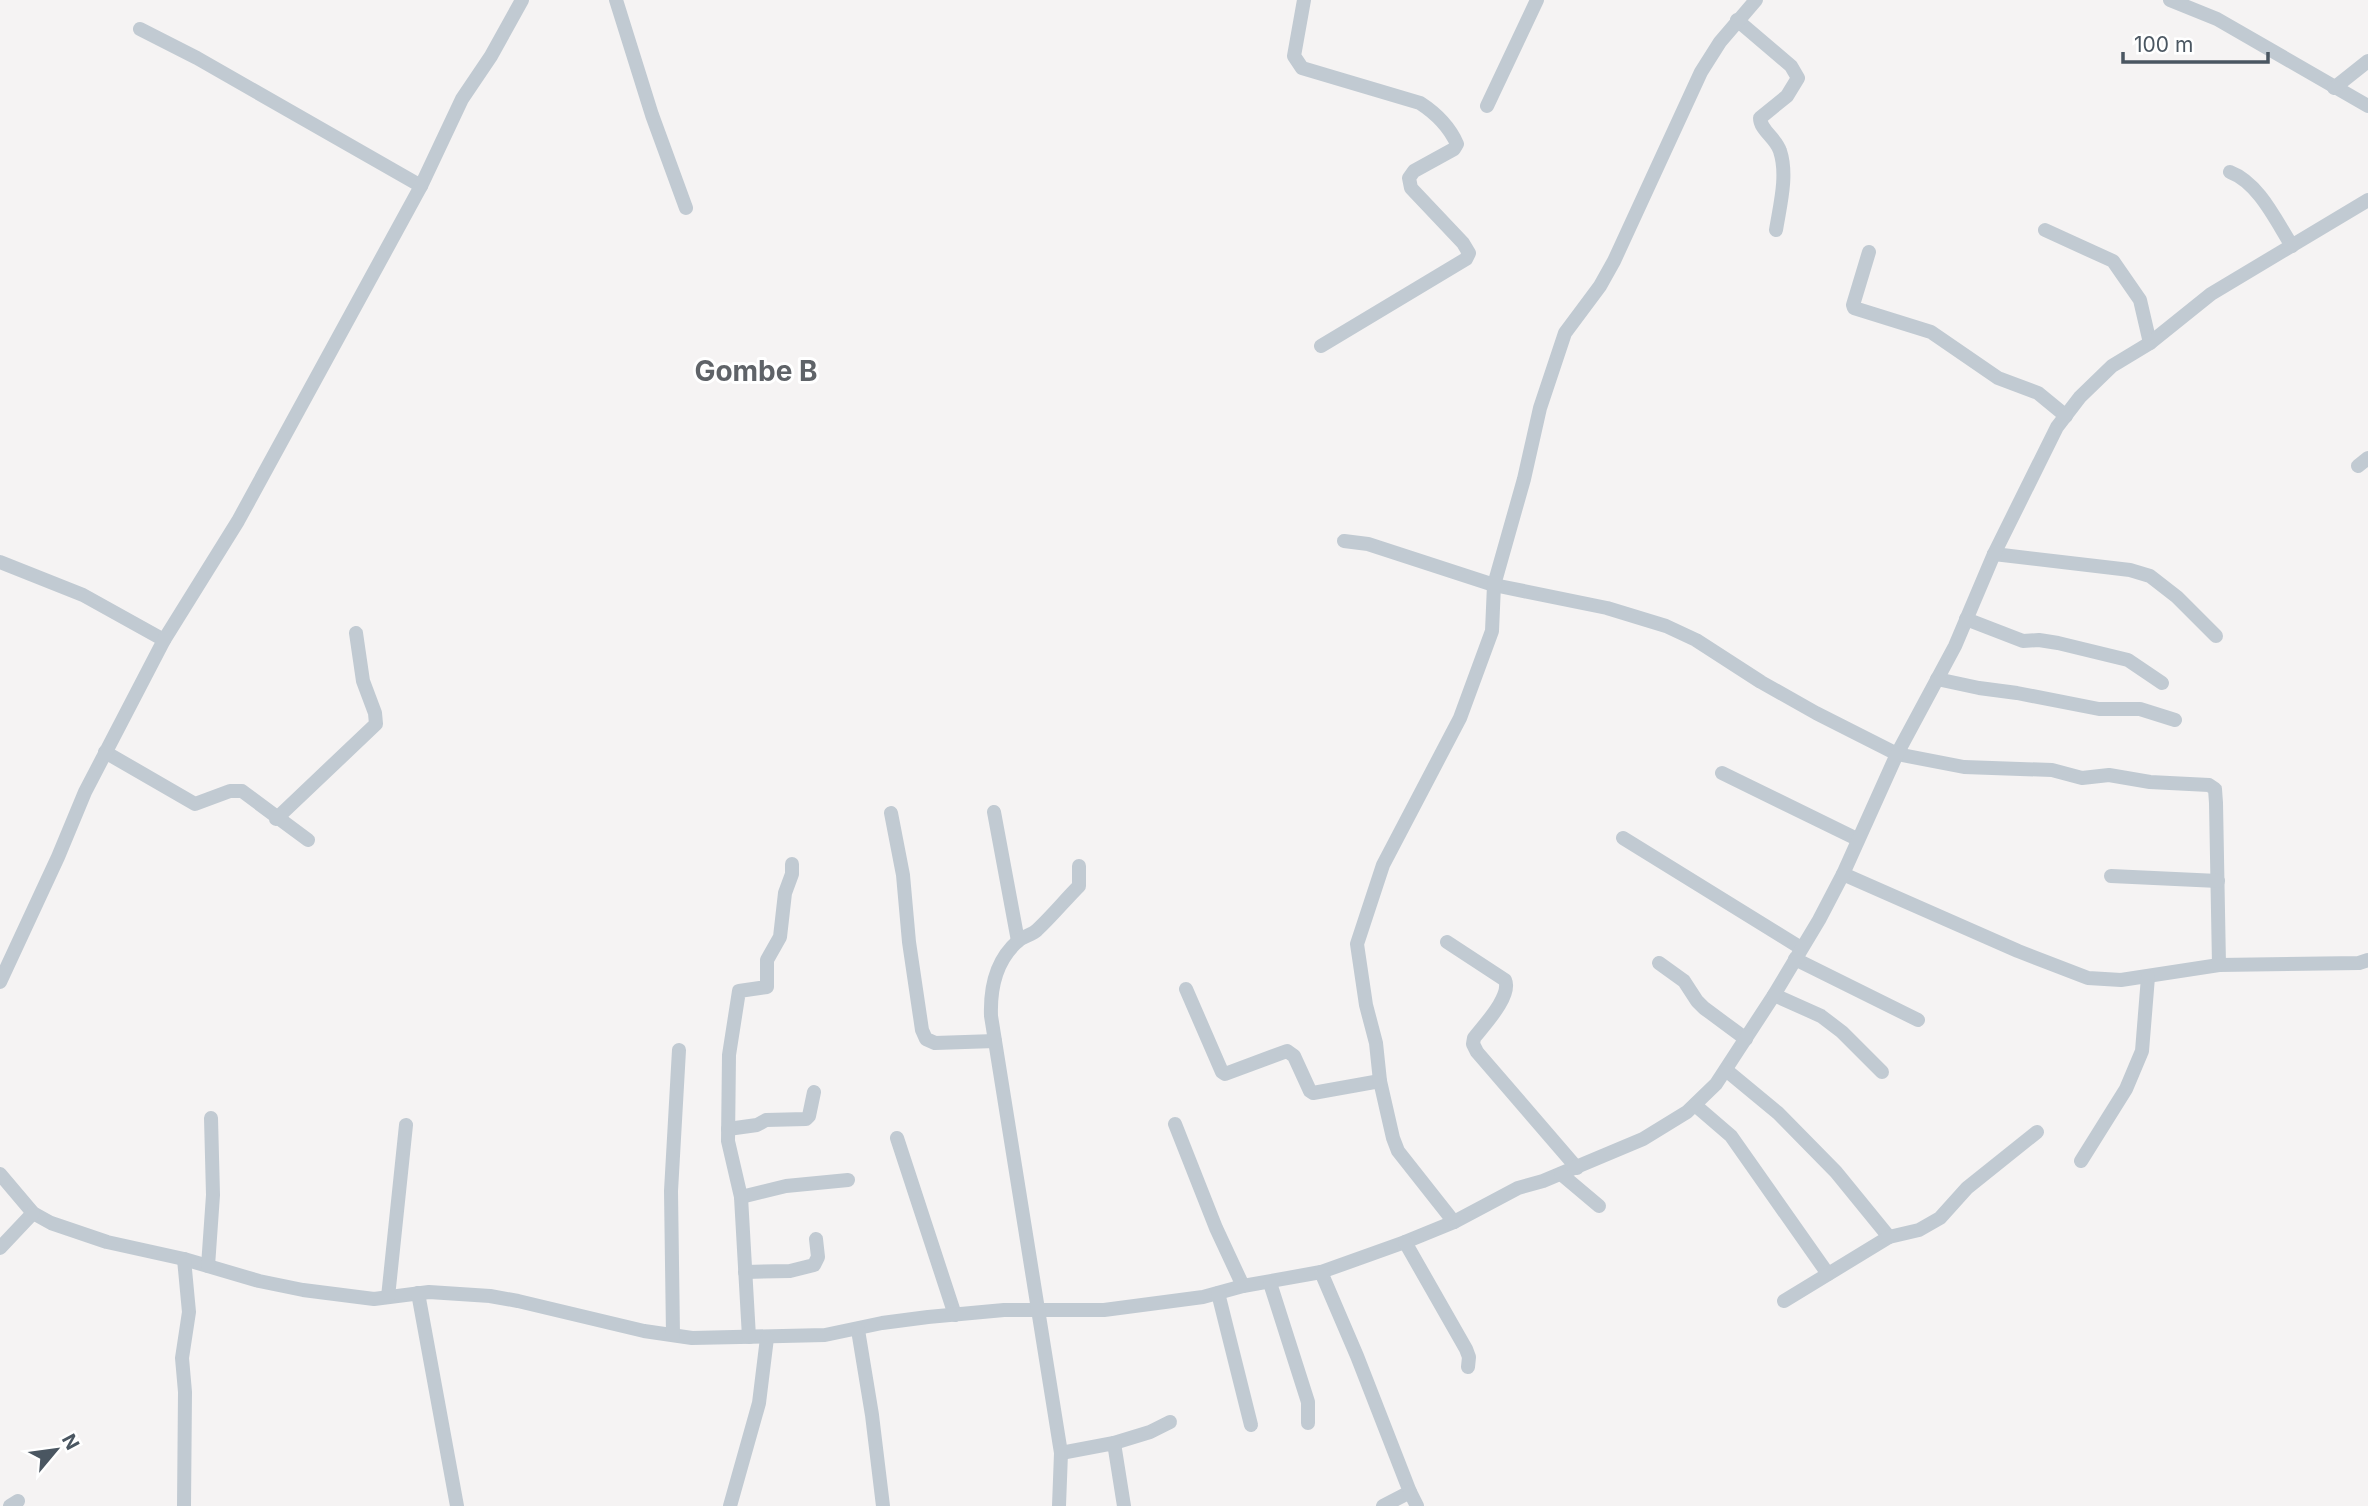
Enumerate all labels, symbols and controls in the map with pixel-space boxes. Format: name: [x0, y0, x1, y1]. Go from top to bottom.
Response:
scale bar: [2123, 21, 2268, 65]
text: 100 m: [2134, 32, 2193, 57]
district label: Gombe B: [694, 354, 818, 388]
north arrow: [21, 1415, 91, 1485]
text: N: [57, 1430, 84, 1454]

